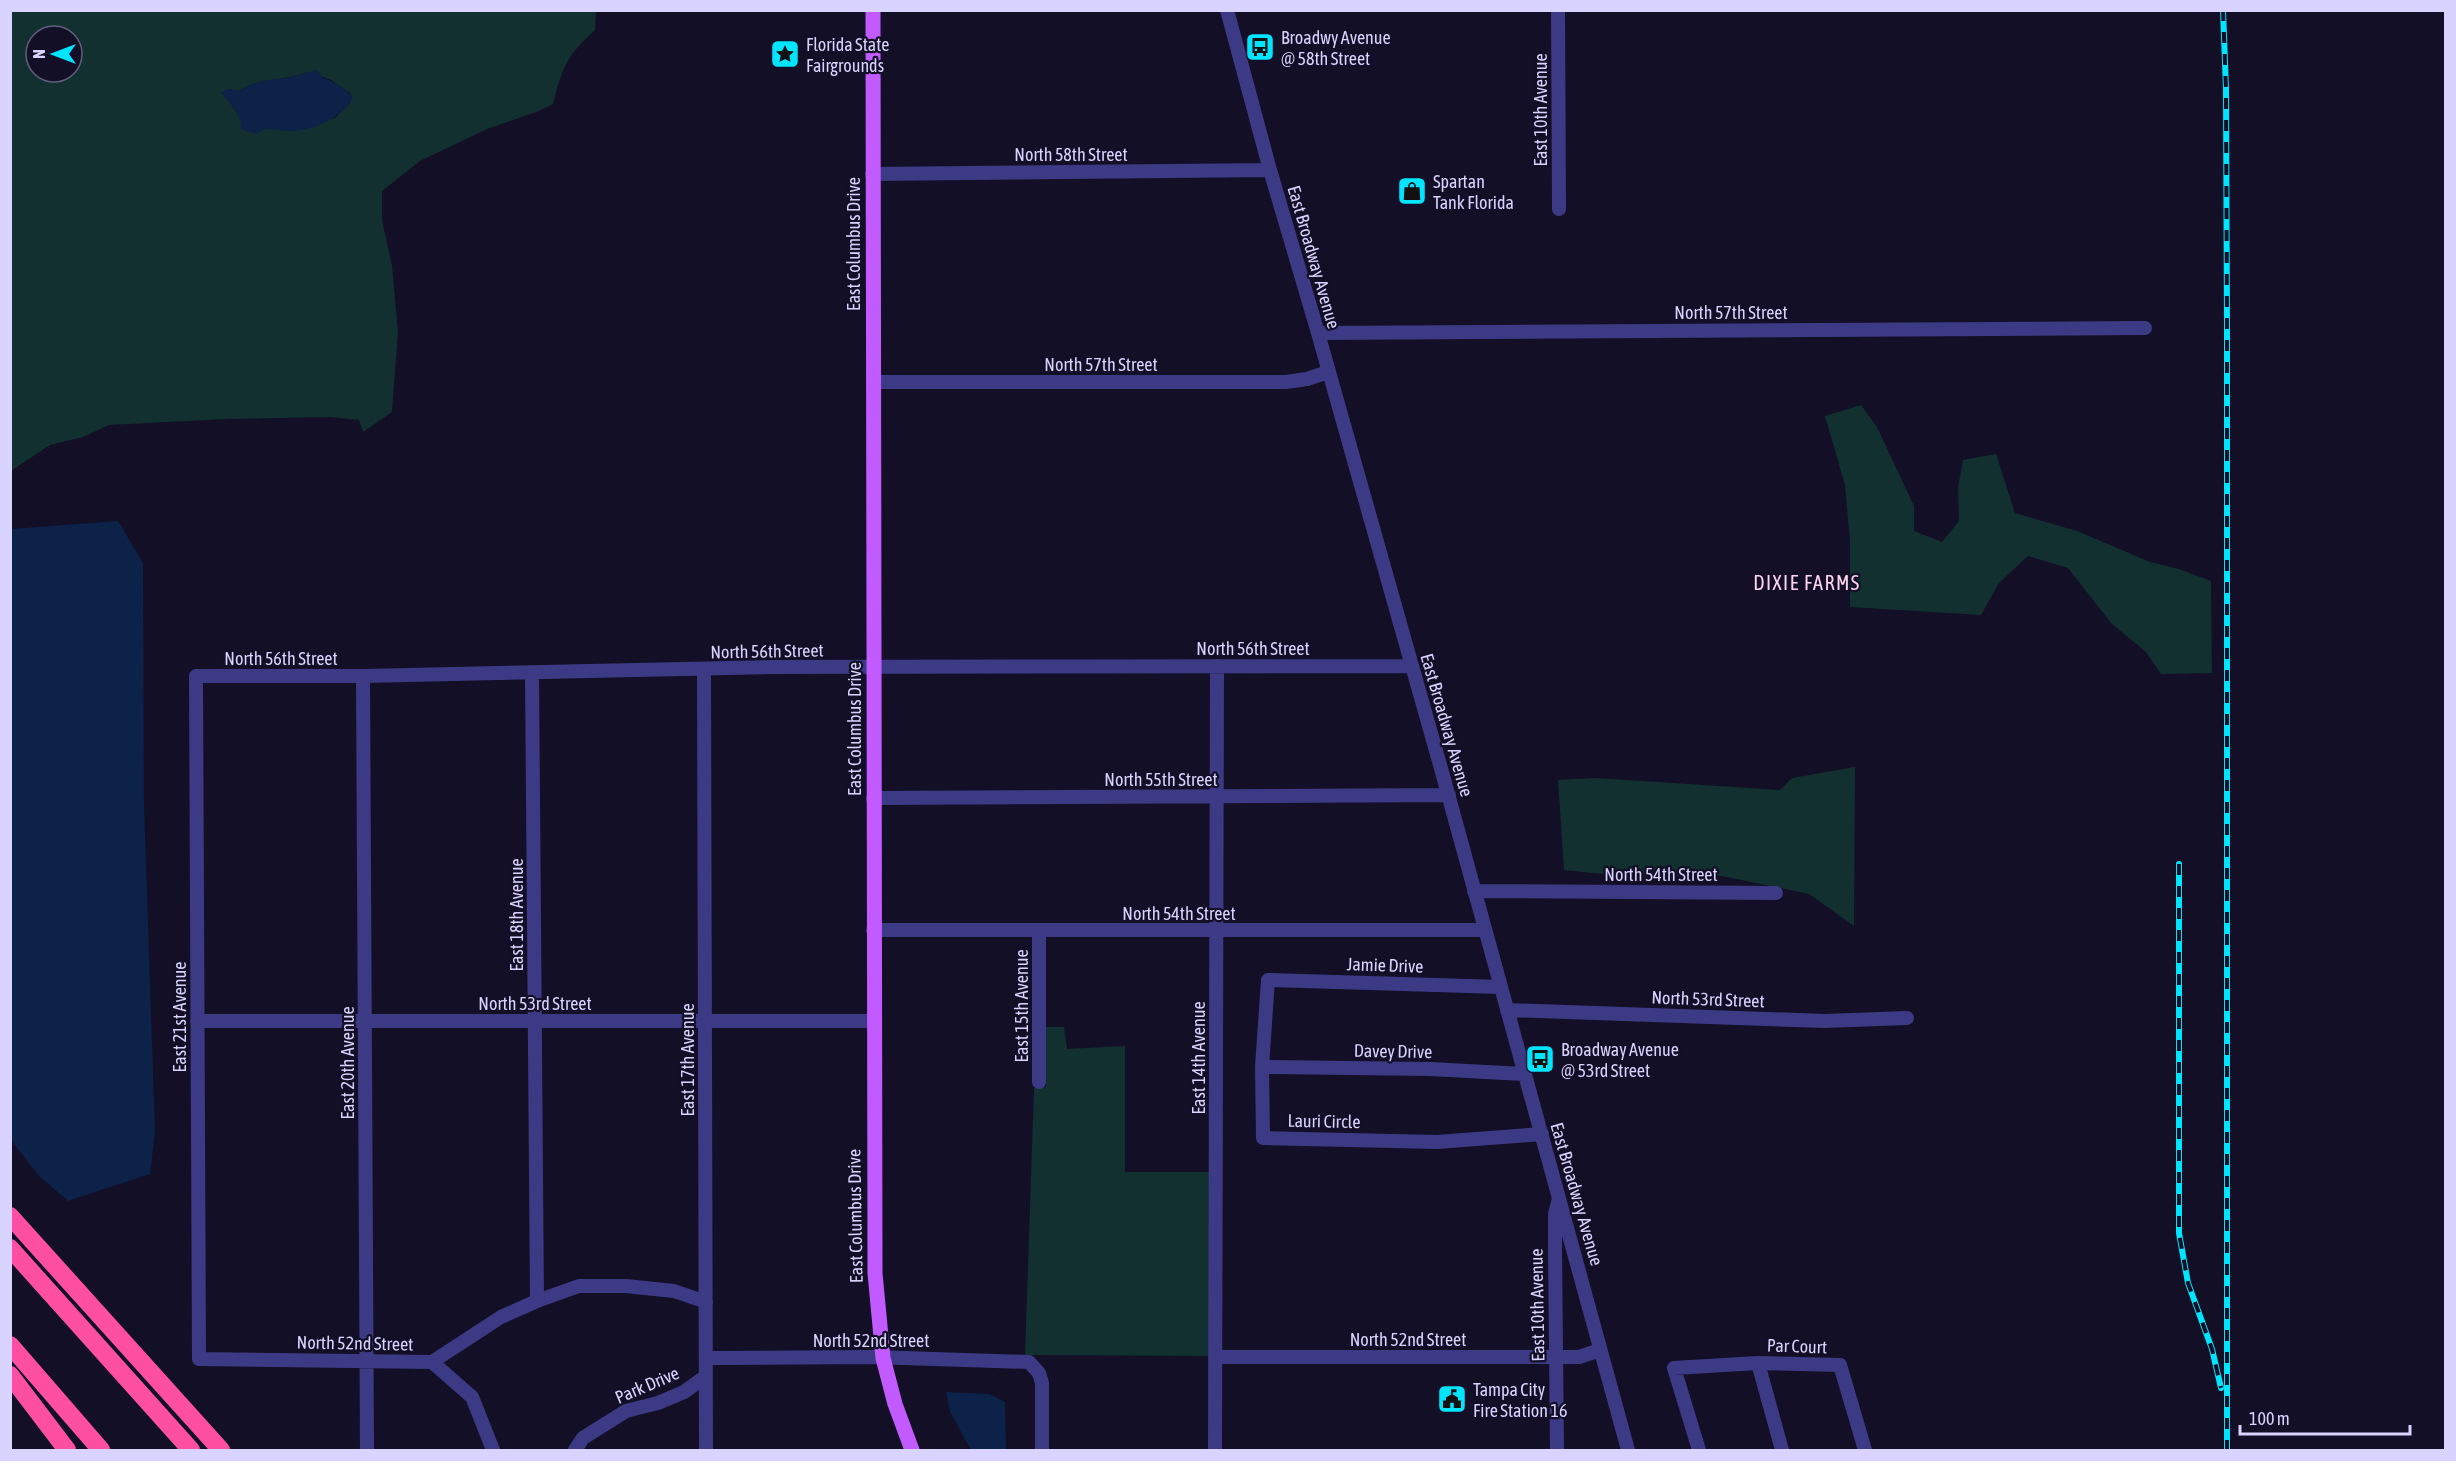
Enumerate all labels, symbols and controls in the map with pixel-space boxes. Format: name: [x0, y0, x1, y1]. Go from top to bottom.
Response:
north arrow: [24, 24, 84, 84]
place label: Broadwy Avenue @ 58th Street: [1281, 27, 1391, 69]
bus stop icon: Broadwy Avenue @ 58th Street: [1244, 31, 1276, 63]
place label: Florida State Fairgrounds: [806, 34, 889, 76]
place icon: Florida State Fairgrounds: [769, 38, 801, 70]
text: N: [30, 49, 48, 59]
street label: East 10th Avenue: [1530, 53, 1551, 167]
street label: North 58th Street: [1014, 144, 1128, 165]
place label: Spartan Tank Florida: [1433, 171, 1514, 213]
shop icon: Spartan Tank Florida: [1396, 175, 1428, 207]
street label: East Columbus Drive: [843, 177, 864, 311]
street label: East Broadway Avenue: [1284, 183, 1344, 331]
street label: North 57th Street: [1674, 302, 1788, 323]
street label: North 57th Street: [1044, 354, 1158, 375]
district label: DIXIE FARMS: [1753, 571, 1861, 594]
street label: North 56th Street: [1196, 638, 1310, 659]
street label: North 56th Street: [710, 640, 824, 662]
street label: North 56th Street: [224, 648, 338, 669]
street label: East Broadway Avenue: [1417, 651, 1477, 799]
street label: East Columbus Drive: [844, 662, 865, 796]
street label: North 55th Street: [1104, 769, 1218, 790]
street label: East 18th Avenue: [506, 858, 527, 972]
street label: North 54th Street: [1604, 864, 1718, 885]
street label: North 54th Street: [1122, 903, 1236, 924]
street label: East 15th Avenue: [1011, 949, 1032, 1063]
street label: Jamie Drive: [1346, 953, 1424, 977]
street label: East 21st Avenue: [169, 962, 190, 1072]
street label: North 53rd Street: [1651, 987, 1765, 1011]
street label: North 53rd Street: [478, 993, 592, 1014]
street label: East 14th Avenue: [1188, 1001, 1209, 1115]
street label: East 17th Avenue: [677, 1003, 698, 1117]
street label: East 20th Avenue: [337, 1006, 358, 1120]
place label: Broadway Avenue @ 53rd Street: [1561, 1039, 1679, 1081]
street label: Davey Drive: [1354, 1040, 1432, 1062]
bus stop icon: Broadway Avenue @ 53rd Street: [1524, 1043, 1556, 1075]
street label: Lauri Circle: [1287, 1110, 1361, 1132]
street label: East Broadway Avenue: [1547, 1120, 1607, 1268]
street label: East Columbus Drive: [843, 1149, 867, 1283]
street label: East 10th Avenue: [1526, 1248, 1548, 1362]
street label: North 52nd Street: [1350, 1329, 1466, 1350]
street label: North 52nd Street: [813, 1330, 929, 1351]
street label: North 52nd Street: [296, 1331, 414, 1355]
street label: Par Court: [1767, 1334, 1827, 1358]
street label: Park Drive: [612, 1362, 682, 1408]
place label: Tampa City Fire Station 16: [1473, 1379, 1567, 1421]
public building icon: Tampa City Fire Station 16: [1436, 1383, 1468, 1415]
scale bar: [2240, 1398, 2410, 1436]
text: 100 m: [2249, 1408, 2290, 1429]

